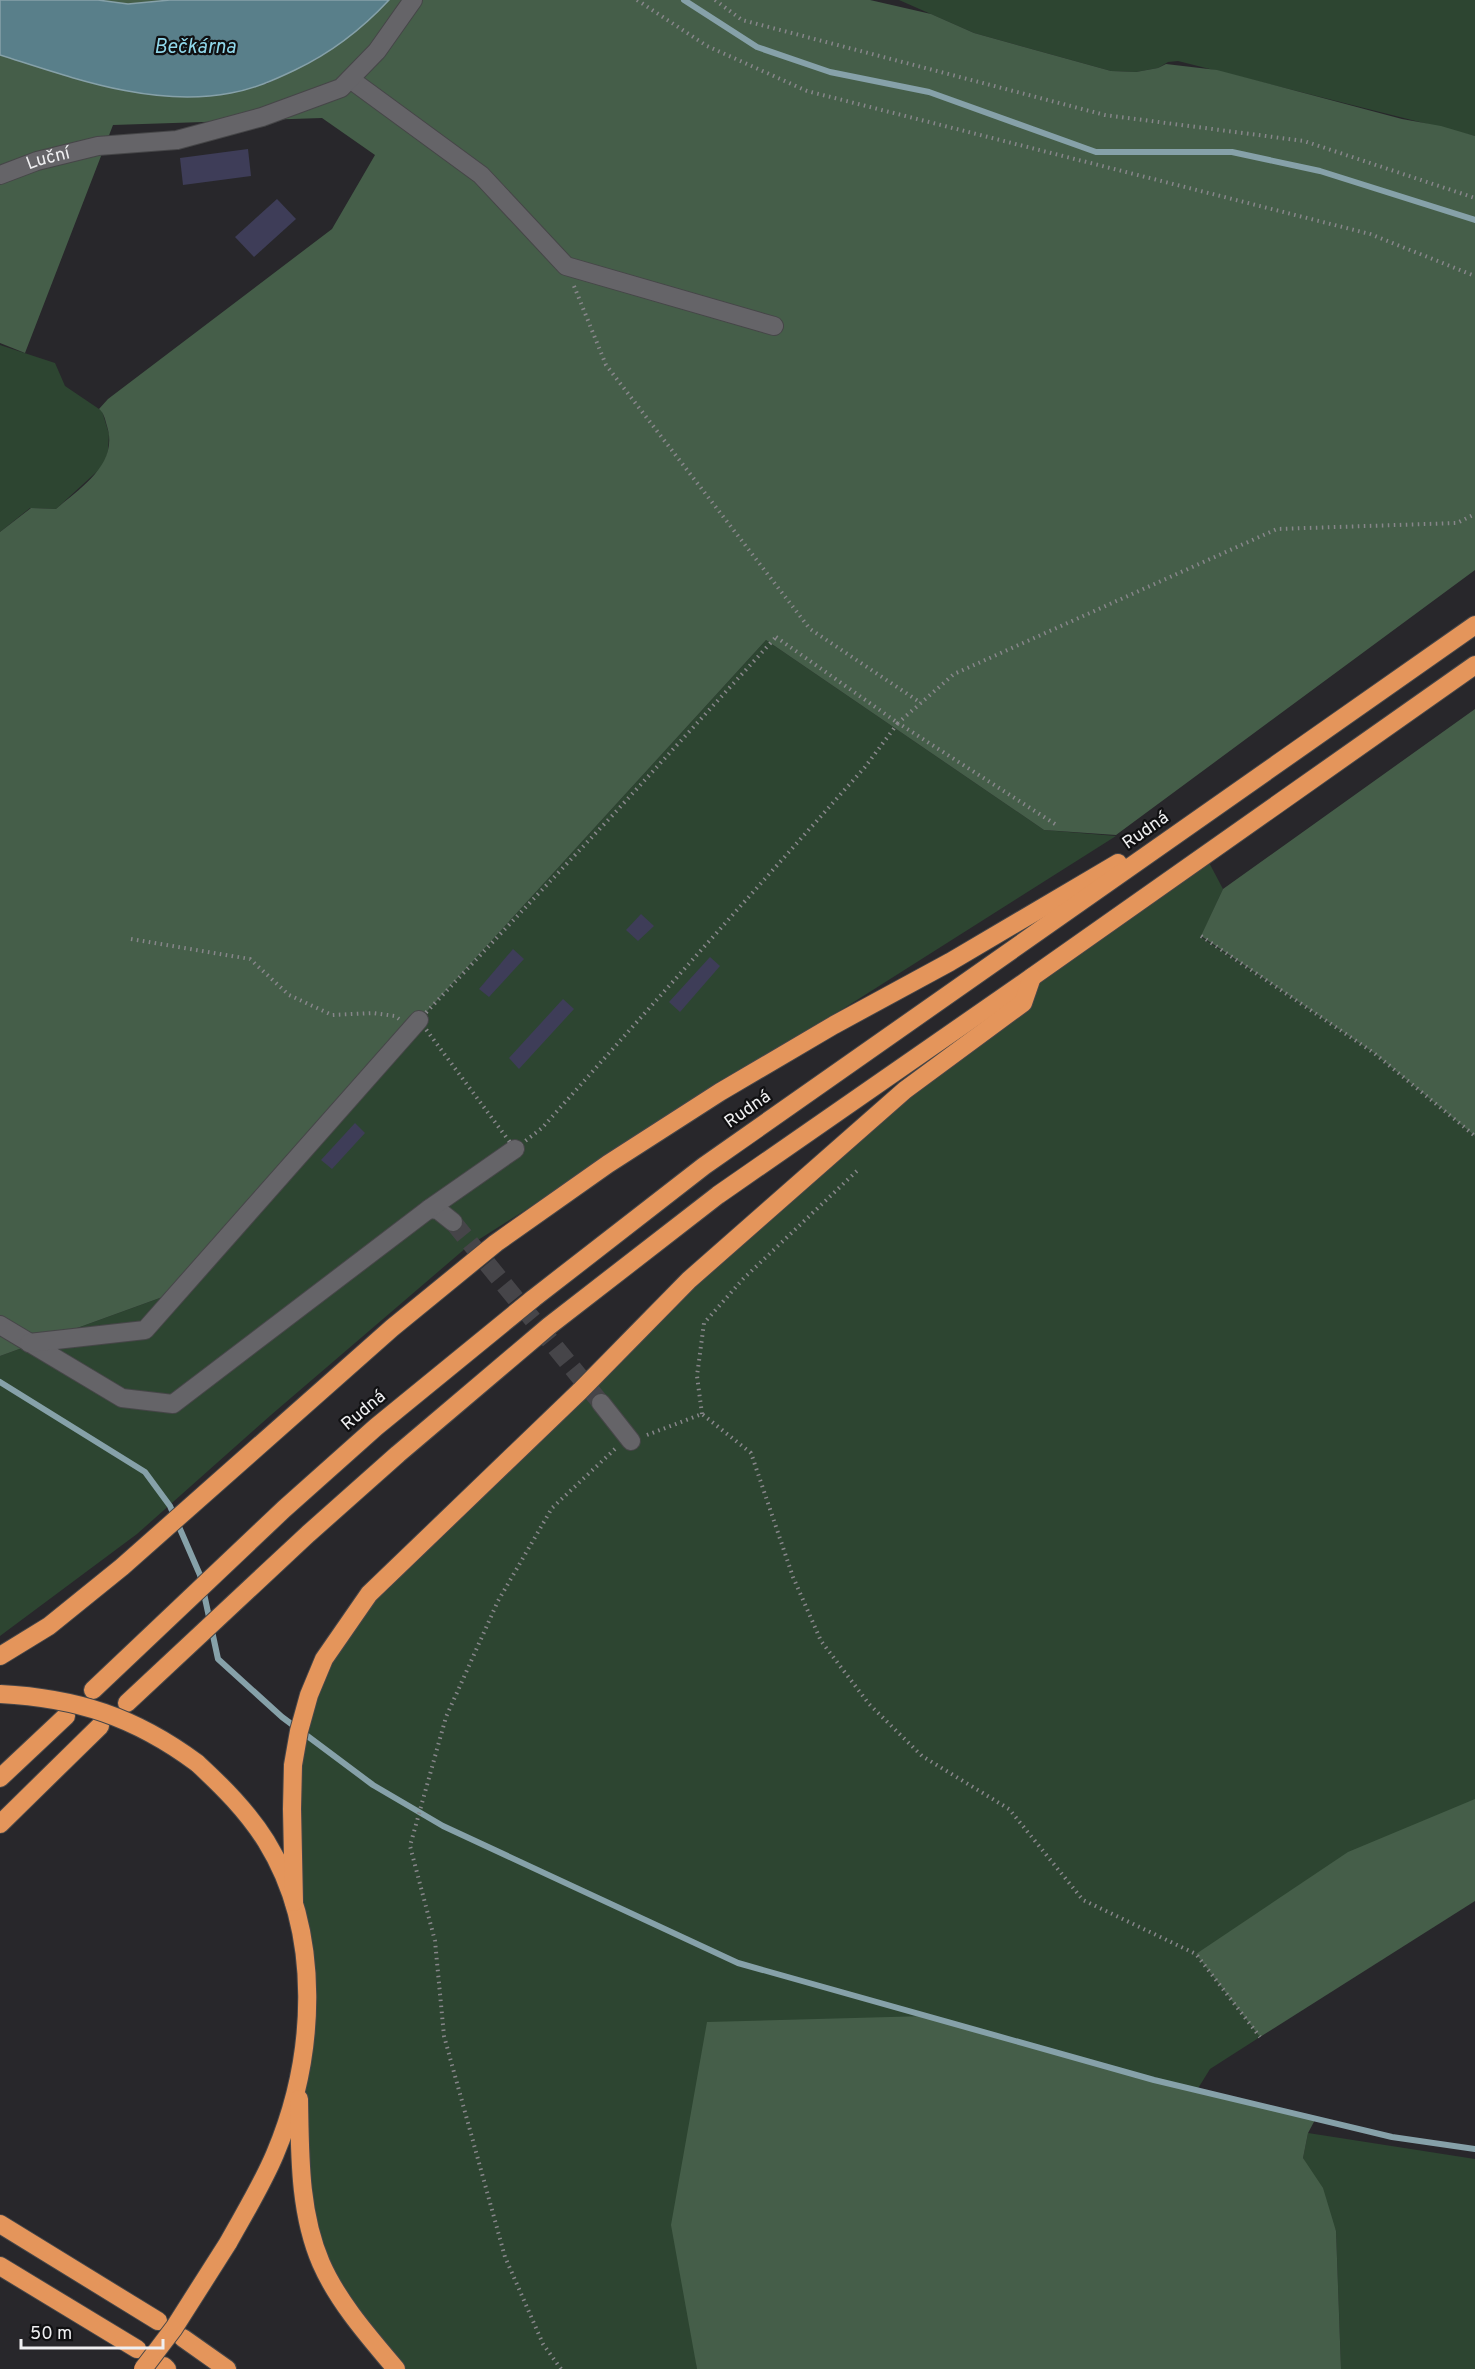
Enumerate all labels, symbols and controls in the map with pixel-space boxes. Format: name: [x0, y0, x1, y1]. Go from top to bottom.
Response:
water label: Bečkárna: [154, 35, 237, 61]
street label: Luční: [23, 141, 74, 176]
street label: Rudná: [1118, 807, 1174, 855]
street label: Rudná: [720, 1086, 776, 1134]
street label: Rudná: [337, 1386, 391, 1436]
scale bar: [21, 2312, 164, 2350]
text: 50 m: [30, 2323, 72, 2346]

